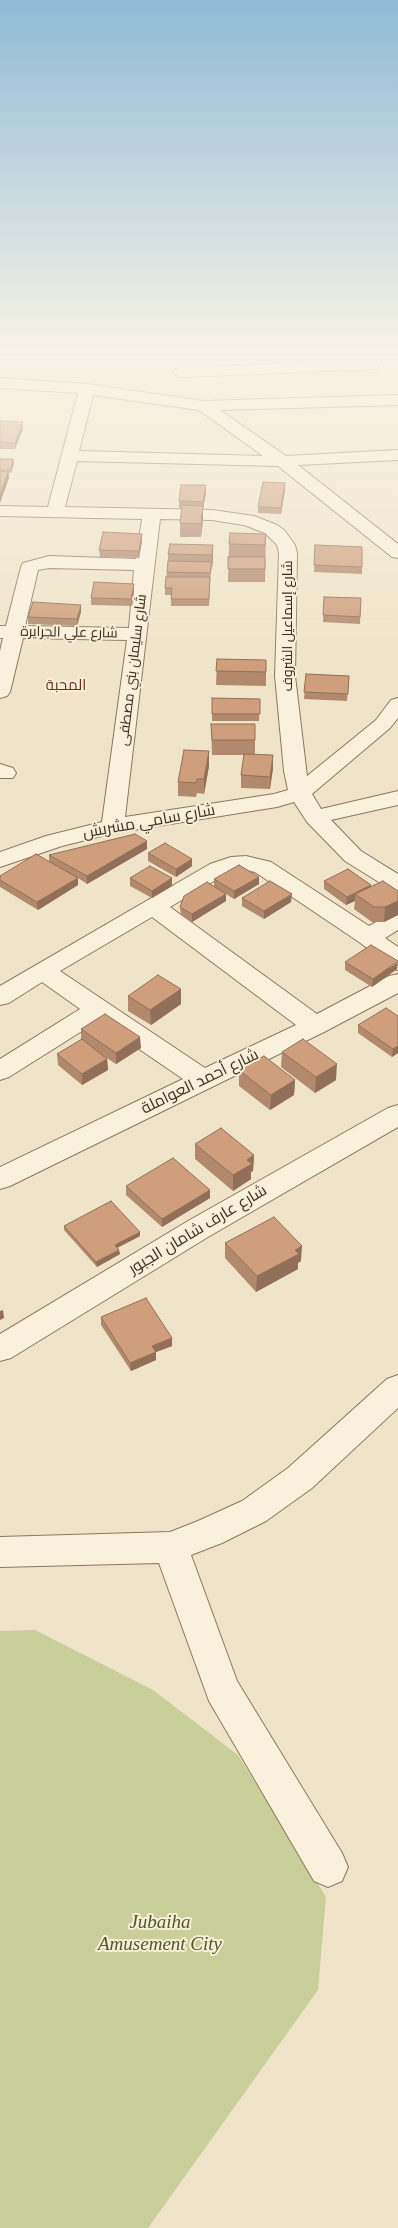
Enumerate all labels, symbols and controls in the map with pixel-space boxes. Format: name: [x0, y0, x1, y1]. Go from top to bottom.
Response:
street label: شارع إسماعيل الشروف: [280, 561, 296, 691]
street label: شارع سليمان بني مصطفى: [115, 593, 151, 747]
street label: شارع علي الجرايرة: [20, 624, 118, 642]
district label: المحبة: [46, 677, 86, 695]
street label: شارع سامي مشربش: [81, 801, 217, 843]
street label: شارع أحمد العواملة: [138, 1045, 262, 1119]
street label: شارع عارف شامان الجبور: [125, 1181, 271, 1279]
park label: Jubaiha Amusement City: [98, 1912, 222, 1956]

